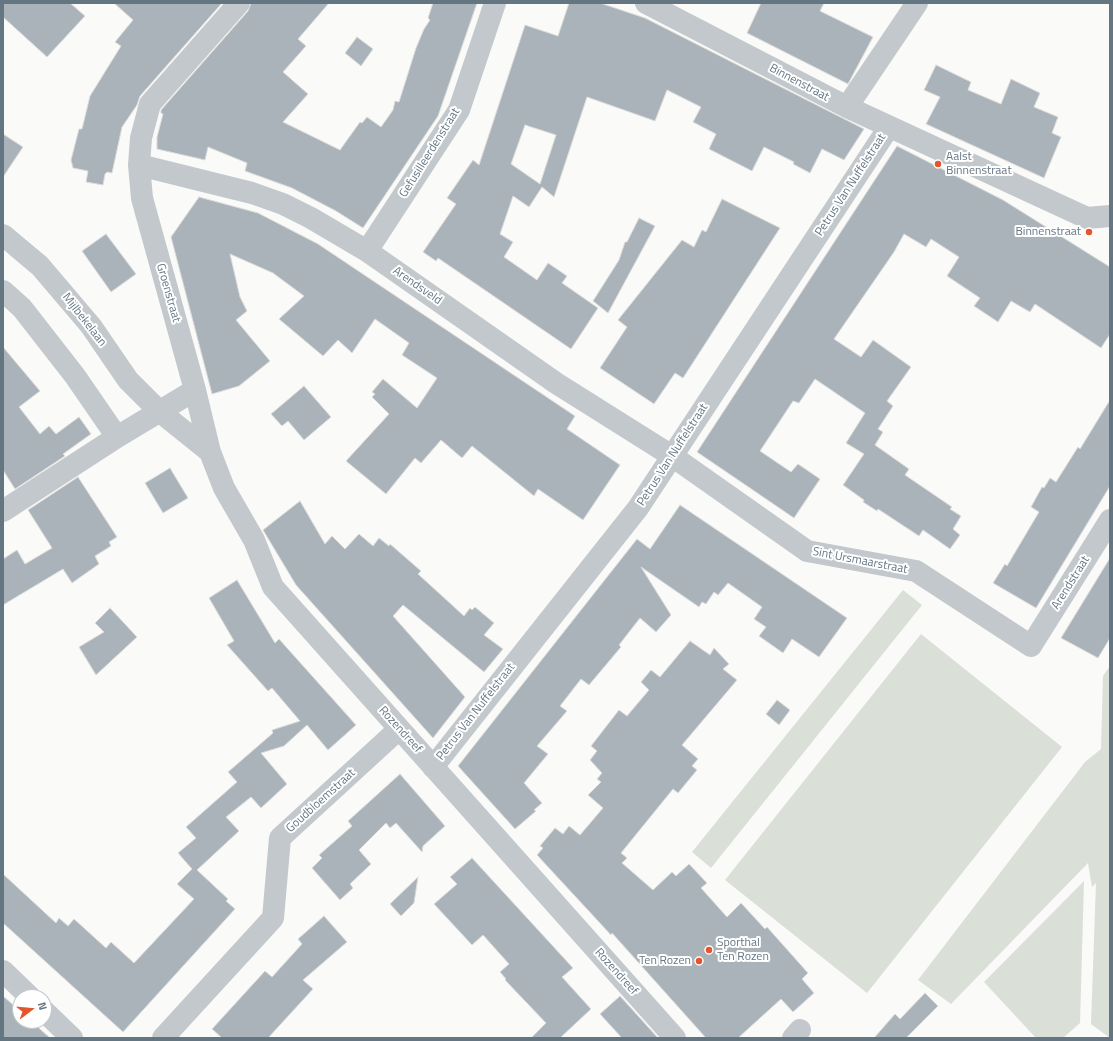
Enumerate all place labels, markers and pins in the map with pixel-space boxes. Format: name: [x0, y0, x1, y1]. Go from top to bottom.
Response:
place label: Aalst Binnenstraat: [946, 150, 1012, 178]
marker: Aalst Binnenstraat: [933, 159, 943, 169]
place label: Binnenstraat: [1015, 225, 1081, 239]
marker: Binnenstraat: [1084, 227, 1094, 237]
place label: Sporthal Ten Rozen: [717, 936, 769, 964]
marker: Sporthal Ten Rozen: [704, 945, 714, 955]
place label: Ten Rozen: [639, 954, 691, 968]
marker: Ten Rozen: [694, 956, 704, 966]

